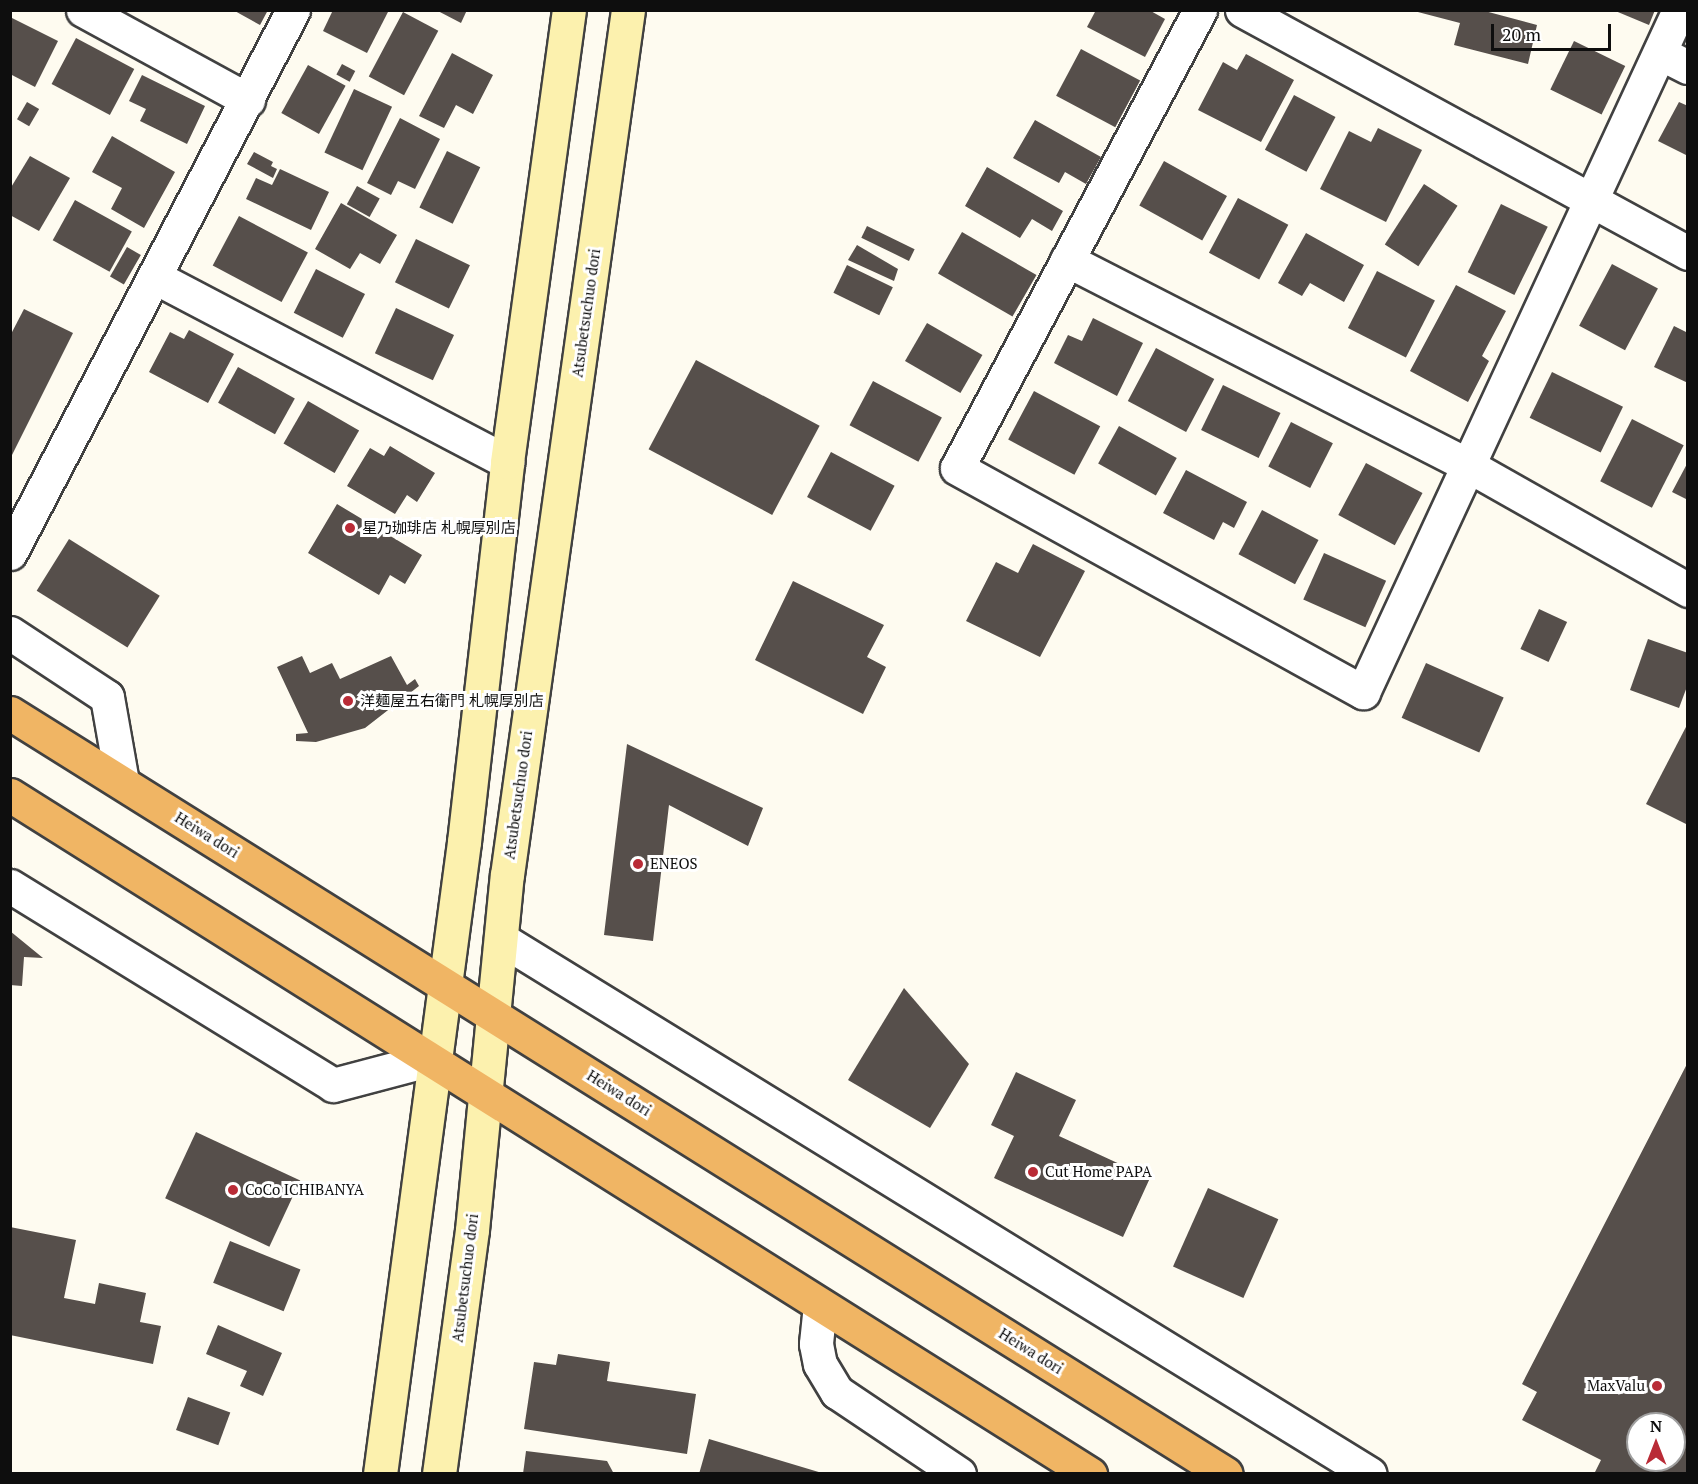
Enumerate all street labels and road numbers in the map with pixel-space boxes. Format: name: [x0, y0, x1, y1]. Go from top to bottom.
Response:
street label: Atsubetsuchuo dori: [568, 247, 604, 379]
street label: Atsubetsuchuo dori: [500, 729, 536, 861]
street label: Heiwa dori: [172, 808, 242, 862]
street label: Heiwa dori: [584, 1066, 654, 1120]
street label: Atsubetsuchuo dori: [448, 1212, 482, 1344]
street label: Heiwa dori: [996, 1324, 1066, 1378]

